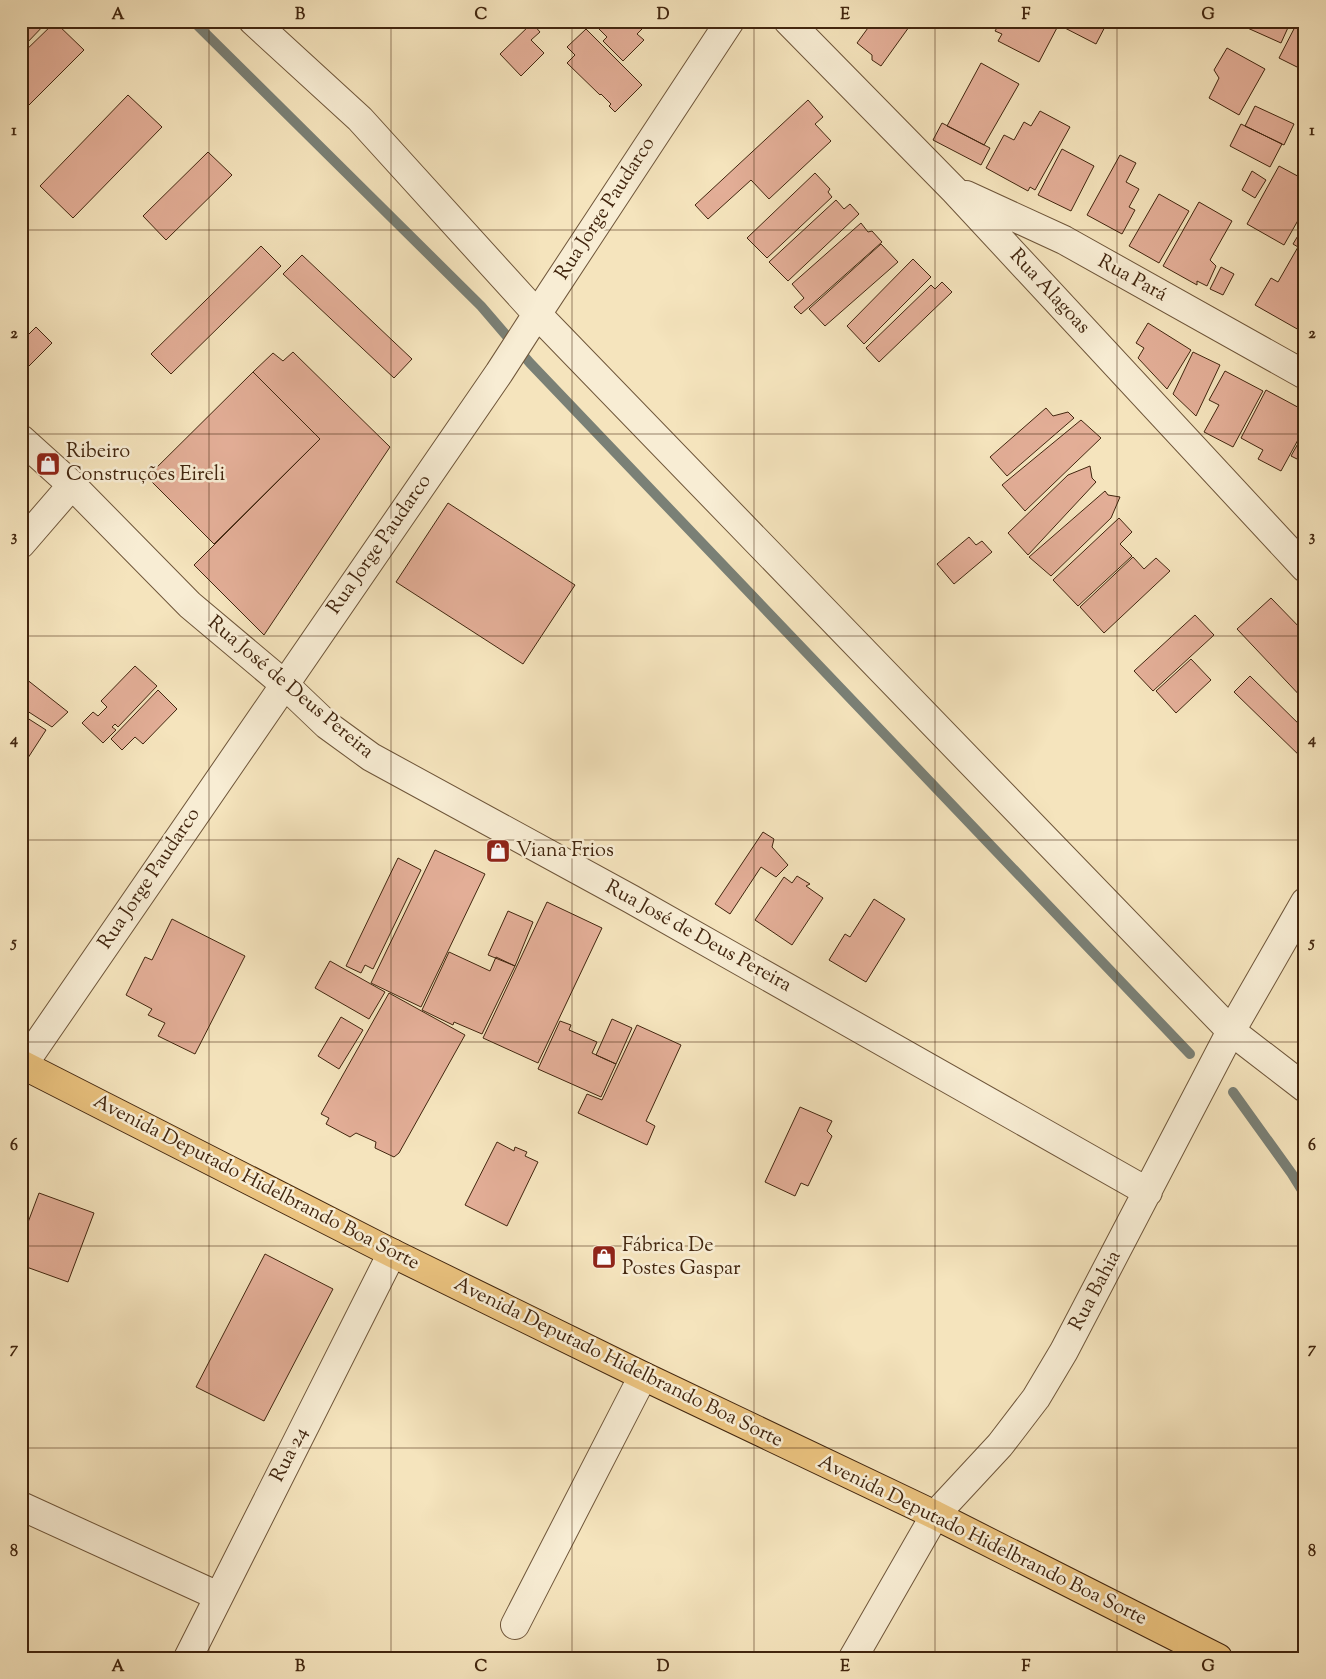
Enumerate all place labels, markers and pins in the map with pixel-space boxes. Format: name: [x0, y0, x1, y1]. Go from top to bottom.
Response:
place label: Ribeiro Construções Eireli: [66, 438, 225, 490]
shop icon: Ribeiro Construções Eireli: [35, 451, 61, 477]
place label: Viana Frios: [516, 837, 614, 866]
shop icon: Viana Frios: [485, 838, 511, 864]
place label: Fábrica De Postes Gaspar: [622, 1232, 741, 1284]
shop icon: Fábrica De Postes Gaspar: [591, 1244, 617, 1270]

